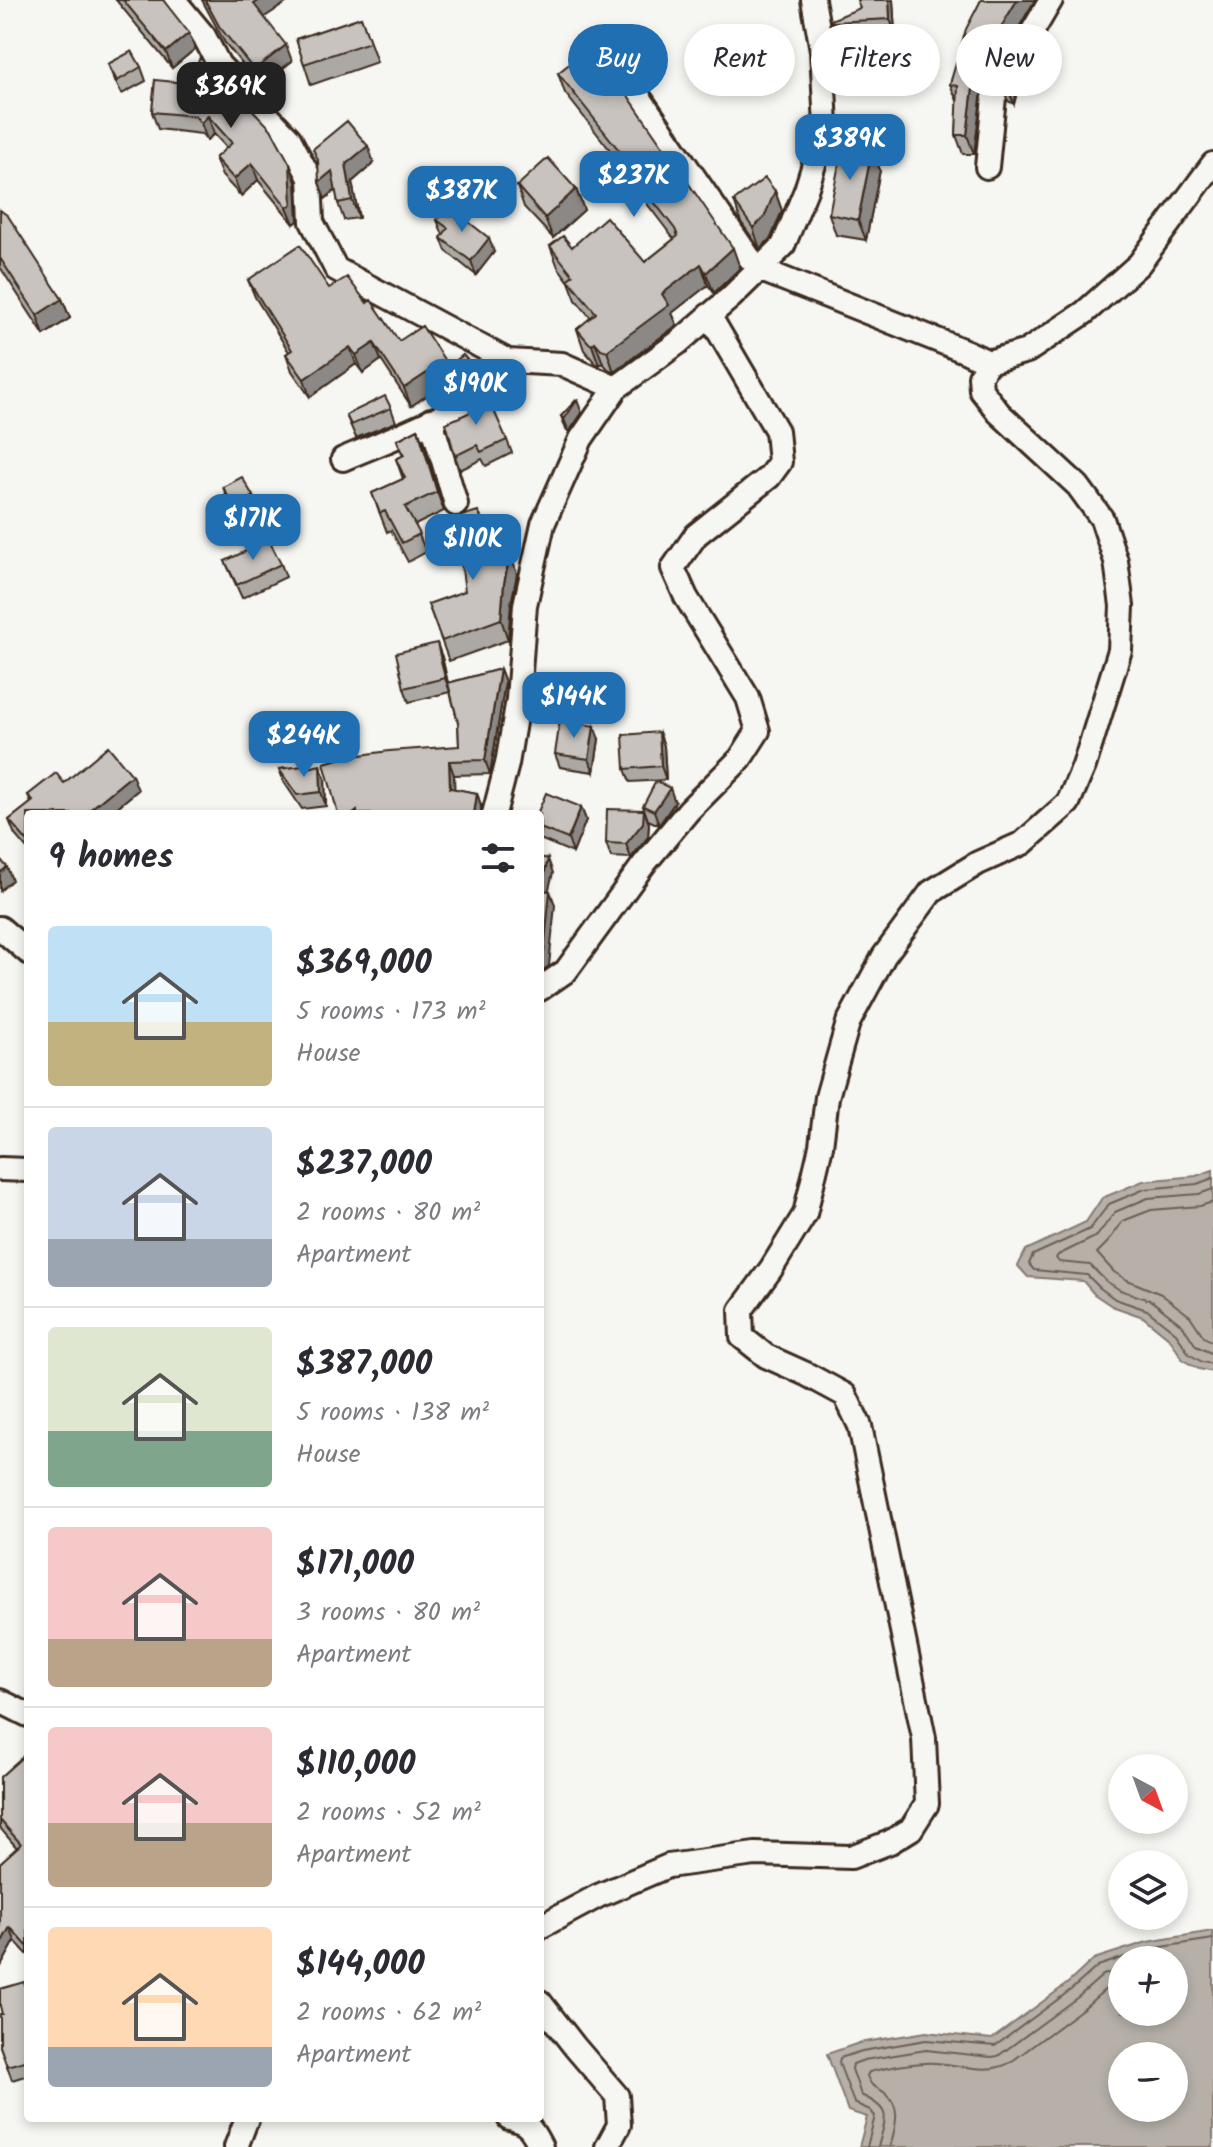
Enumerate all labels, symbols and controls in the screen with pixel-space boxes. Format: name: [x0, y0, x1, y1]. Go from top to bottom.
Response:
chip: Buy: [568, 24, 668, 96]
chip: Rent: [684, 24, 795, 96]
chip: Filters: [811, 24, 940, 96]
chip: New: [956, 24, 1062, 96]
pin: $369K: [175, 62, 287, 130]
text: $369K: [195, 67, 267, 109]
pin: $389K: [794, 114, 906, 182]
text: $389K: [813, 119, 887, 161]
pin: $237K: [578, 151, 690, 219]
text: $237K: [598, 156, 670, 198]
pin: $387K: [406, 166, 518, 234]
text: $387K: [426, 171, 498, 213]
pin: $190K: [420, 359, 532, 427]
text: $190K: [443, 364, 509, 406]
pin: $171K: [197, 494, 309, 562]
text: $171K: [223, 499, 283, 541]
pin: $110K: [417, 514, 529, 582]
text: $110K: [443, 519, 503, 561]
pin: $144K: [518, 672, 630, 740]
text: $144K: [540, 677, 608, 719]
pin: $244K: [248, 711, 360, 779]
text: $244K: [267, 716, 341, 758]
text: 9 homes: [48, 831, 173, 885]
icon: filters: [476, 836, 520, 880]
text: $369,000: [296, 937, 432, 991]
icon: home: [112, 958, 208, 1054]
text: 5 rooms · 173 m²: [296, 991, 485, 1033]
text: House: [296, 1033, 360, 1075]
text: $237,000: [296, 1138, 432, 1192]
icon: home: [112, 1159, 208, 1255]
text: 2 rooms · 80 m²: [296, 1192, 480, 1234]
text: Apartment: [296, 1234, 411, 1276]
text: $387,000: [296, 1338, 432, 1392]
icon: home: [112, 1359, 208, 1455]
text: 5 rooms · 138 m²: [296, 1392, 489, 1434]
text: House: [296, 1434, 360, 1476]
text: $171,000: [296, 1538, 414, 1592]
icon: home: [112, 1559, 208, 1655]
text: 3 rooms · 80 m²: [296, 1592, 480, 1634]
text: Apartment: [296, 1634, 411, 1676]
text: $110,000: [296, 1738, 415, 1792]
north arrow: [1108, 1754, 1188, 1834]
map controls: [1108, 1754, 1188, 2122]
icon: home: [112, 1759, 208, 1855]
text: 2 rooms · 52 m²: [296, 1792, 481, 1834]
text: Apartment: [296, 1834, 411, 1876]
button: layers: [1108, 1850, 1188, 1930]
text: $144,000: [296, 1938, 425, 1992]
button: +: [1108, 1946, 1188, 2026]
icon: home: [112, 1959, 208, 2055]
text: 2 rooms · 62 m²: [296, 1992, 481, 2034]
text: Apartment: [296, 2034, 411, 2076]
button: −: [1108, 2042, 1188, 2122]

